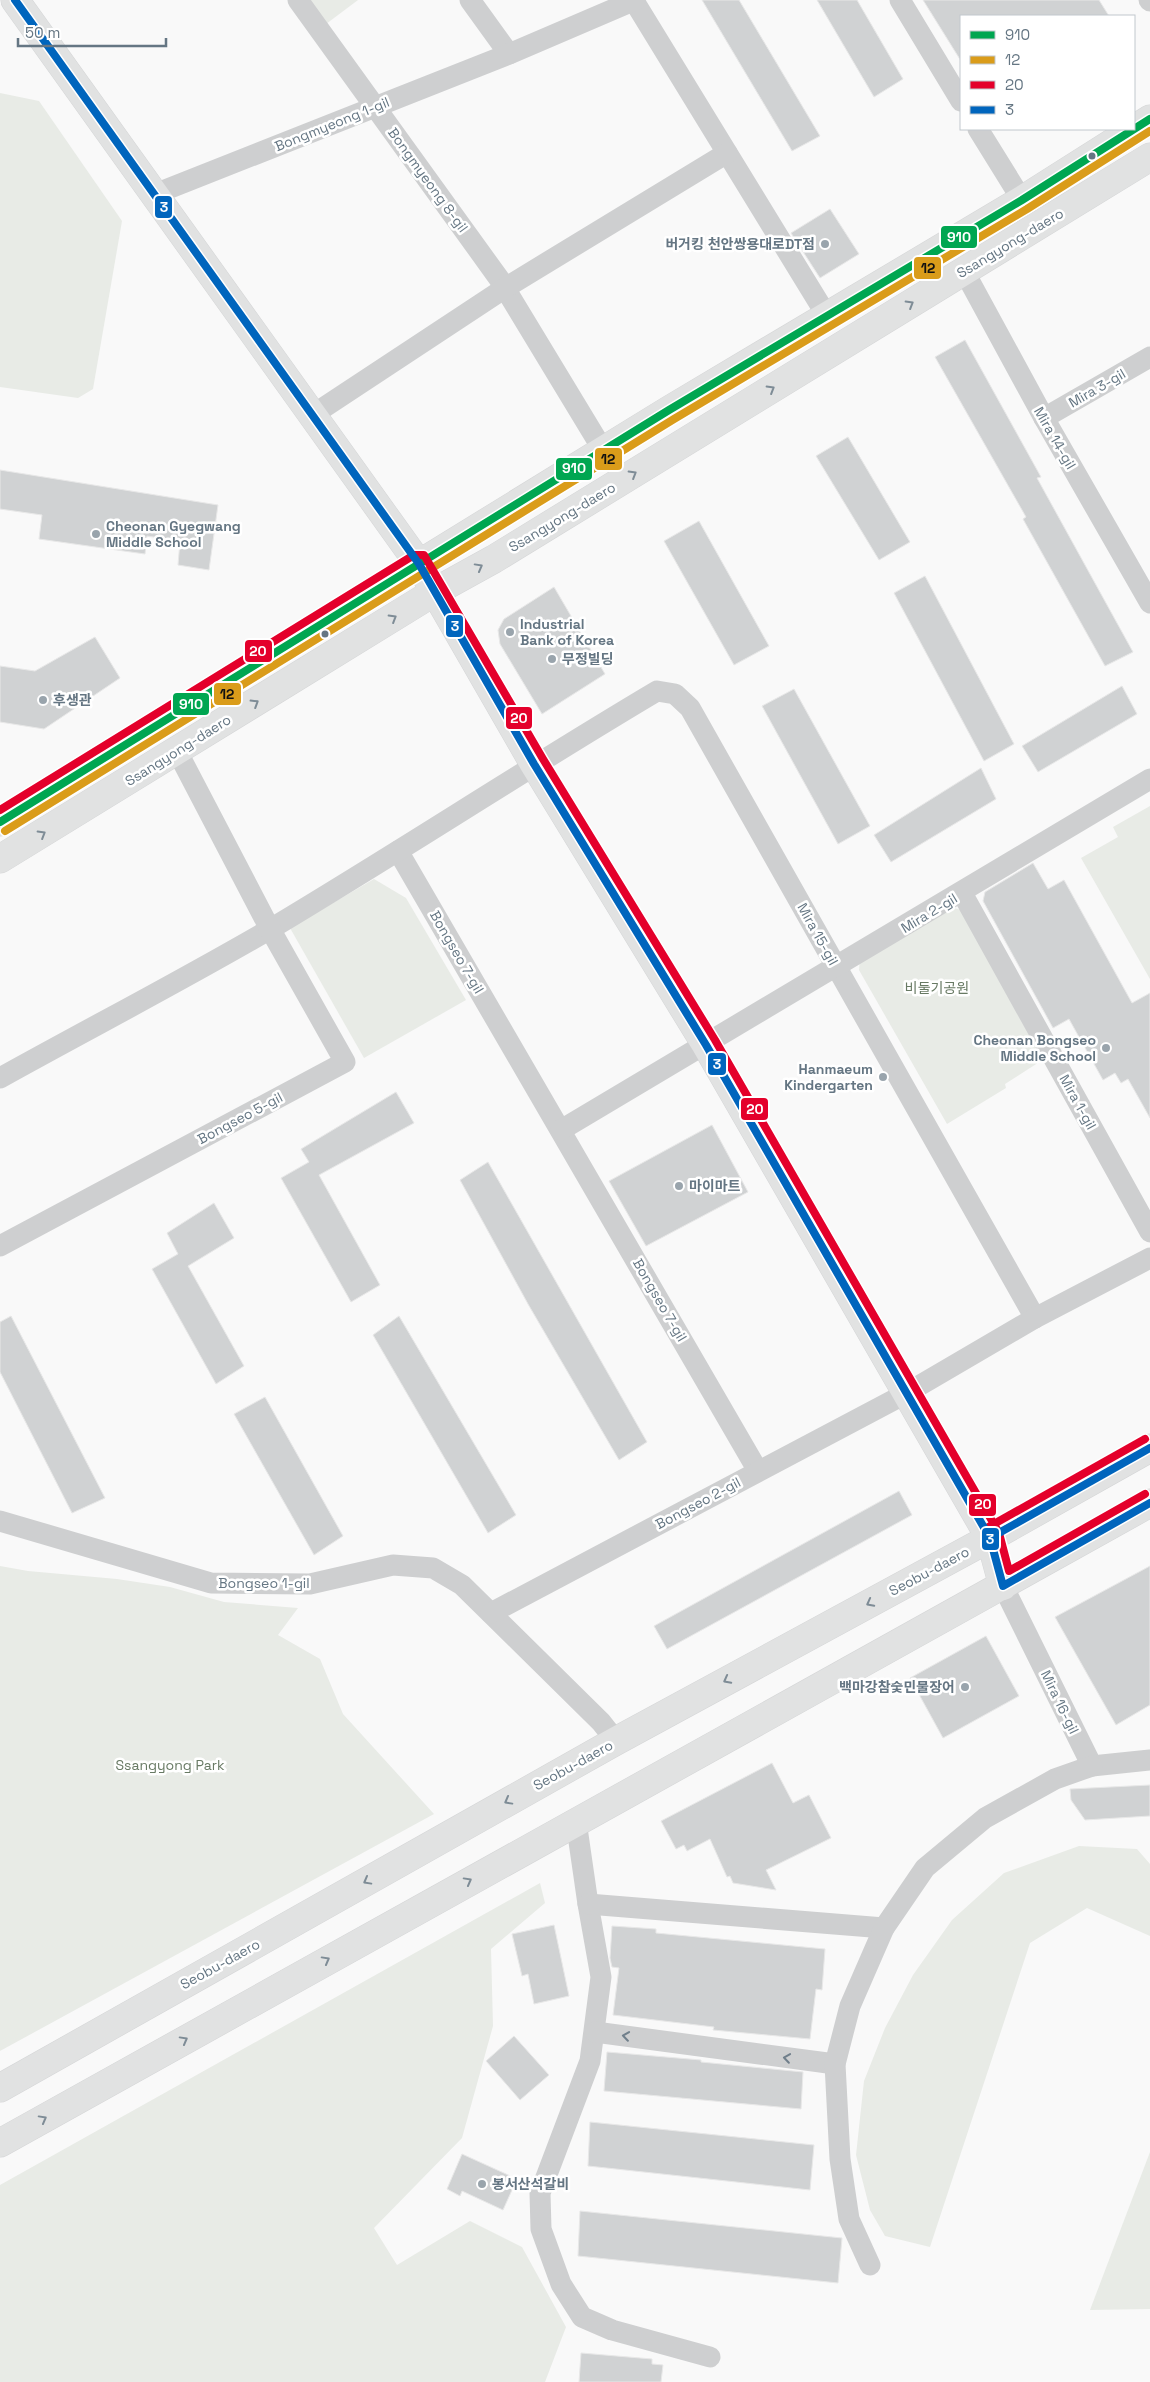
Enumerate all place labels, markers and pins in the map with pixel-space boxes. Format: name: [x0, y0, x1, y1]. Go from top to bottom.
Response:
unlabelled marker: [1087, 151, 1097, 161]
place label: 버거킹 천안쌍용대로DT점: [665, 235, 815, 253]
marker: 버거킹 천안쌍용대로DT점: [819, 238, 831, 250]
place label: Cheonan Gyegwang Middle School: [106, 517, 241, 551]
marker: Cheonan Gyegwang Middle School: [90, 528, 102, 540]
place label: Industrial Bank of Korea: [520, 615, 614, 649]
marker: Industrial Bank of Korea: [504, 626, 516, 638]
unlabelled marker: [320, 629, 330, 639]
place label: 무정빌딩: [562, 650, 614, 668]
marker: 무정빌딩: [546, 653, 558, 665]
place label: 후생관: [53, 691, 92, 709]
marker: 후생관: [37, 694, 49, 706]
place label: Cheonan Bongseo Middle School: [973, 1031, 1096, 1065]
marker: Cheonan Bongseo Middle School: [1100, 1042, 1112, 1054]
place label: Hanmaeum Kindergarten: [784, 1060, 873, 1094]
marker: Hanmaeum Kindergarten: [877, 1071, 889, 1083]
place label: 마이마트: [689, 1177, 741, 1195]
marker: 마이마트: [673, 1180, 685, 1192]
place label: 백마강참숯민물장어: [839, 1678, 955, 1696]
marker: 백마강참숯민물장어: [959, 1681, 971, 1693]
place label: 봉서산석갈비: [492, 2175, 569, 2193]
marker: 봉서산석갈비: [476, 2178, 488, 2190]

